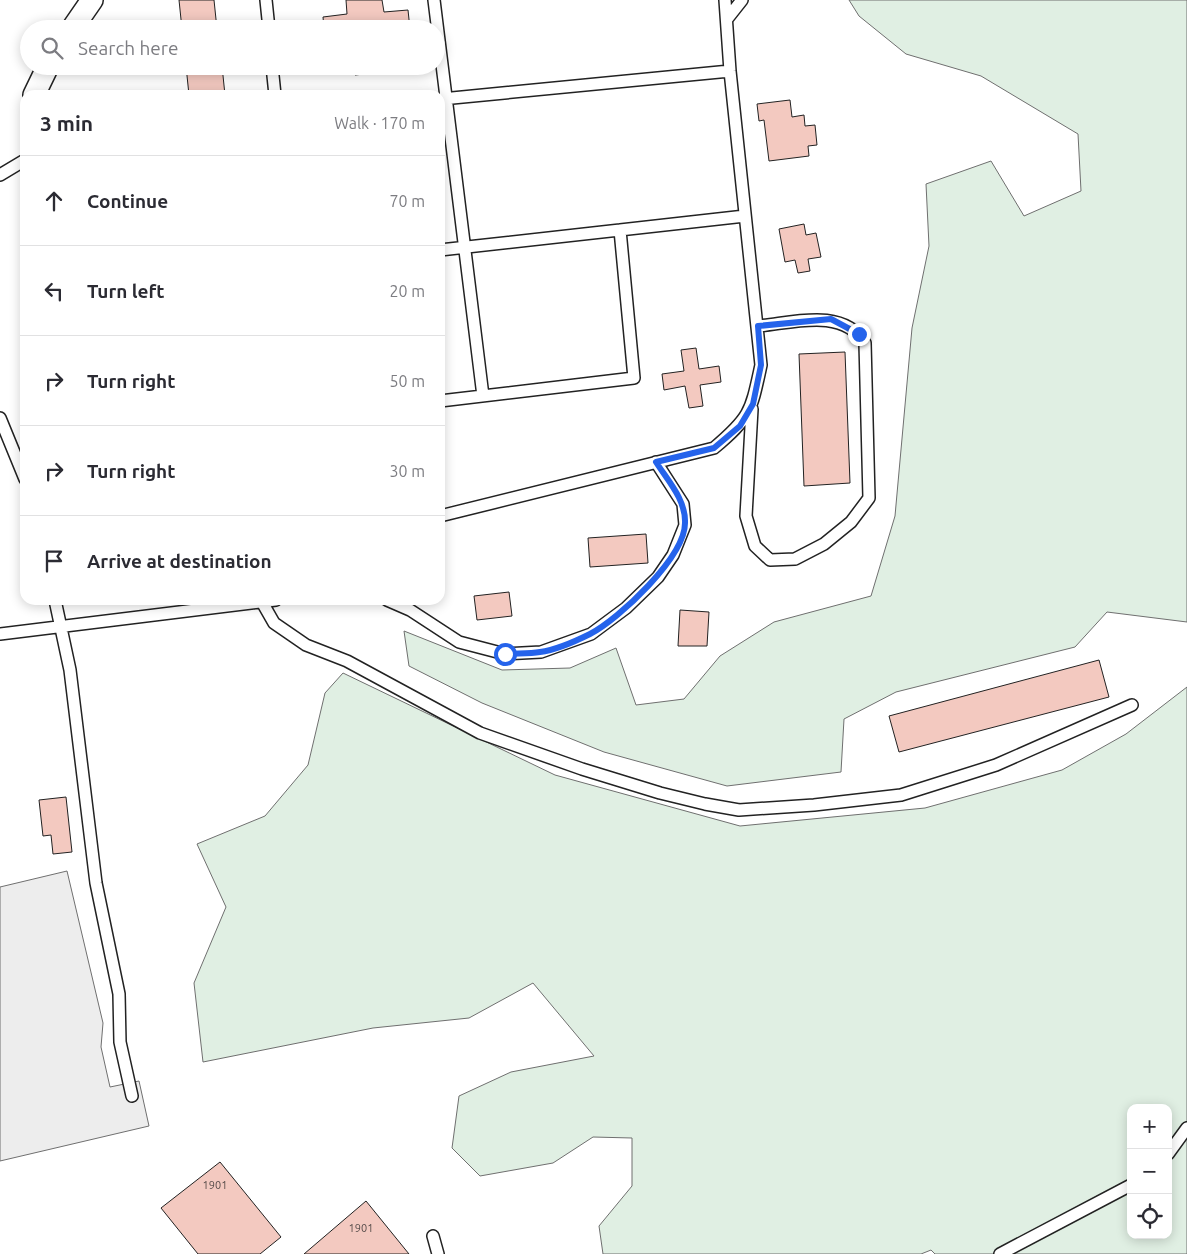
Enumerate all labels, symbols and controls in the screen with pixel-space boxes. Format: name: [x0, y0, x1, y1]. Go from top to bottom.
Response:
search box: [20, 20, 445, 75]
icon: search: [38, 34, 66, 62]
text: Search here: [78, 37, 178, 59]
text: 3 min: [40, 111, 93, 135]
text: Walk · 170 m: [334, 114, 425, 132]
icon: ahead: [40, 187, 68, 215]
text: Continue: [87, 190, 168, 212]
text: 70 m: [389, 192, 425, 210]
icon: left: [40, 277, 68, 305]
text: Turn left: [87, 280, 165, 302]
text: 20 m: [389, 282, 425, 300]
route end: [848, 323, 871, 346]
icon: right: [40, 367, 68, 395]
text: Turn right: [87, 370, 175, 392]
text: 50 m: [389, 372, 425, 390]
icon: right: [40, 457, 68, 485]
text: Turn right: [87, 460, 175, 482]
text: 30 m: [389, 462, 425, 480]
icon: arrive: [40, 547, 68, 575]
text: Arrive at destination: [87, 550, 272, 572]
route start: [494, 643, 517, 666]
map controls: [1127, 1104, 1172, 1239]
button: +: [1127, 1104, 1172, 1149]
button: −: [1127, 1149, 1172, 1194]
house number: 1901: [203, 1179, 227, 1191]
button: locate: [1127, 1194, 1172, 1239]
house number: 1901: [349, 1222, 373, 1234]

